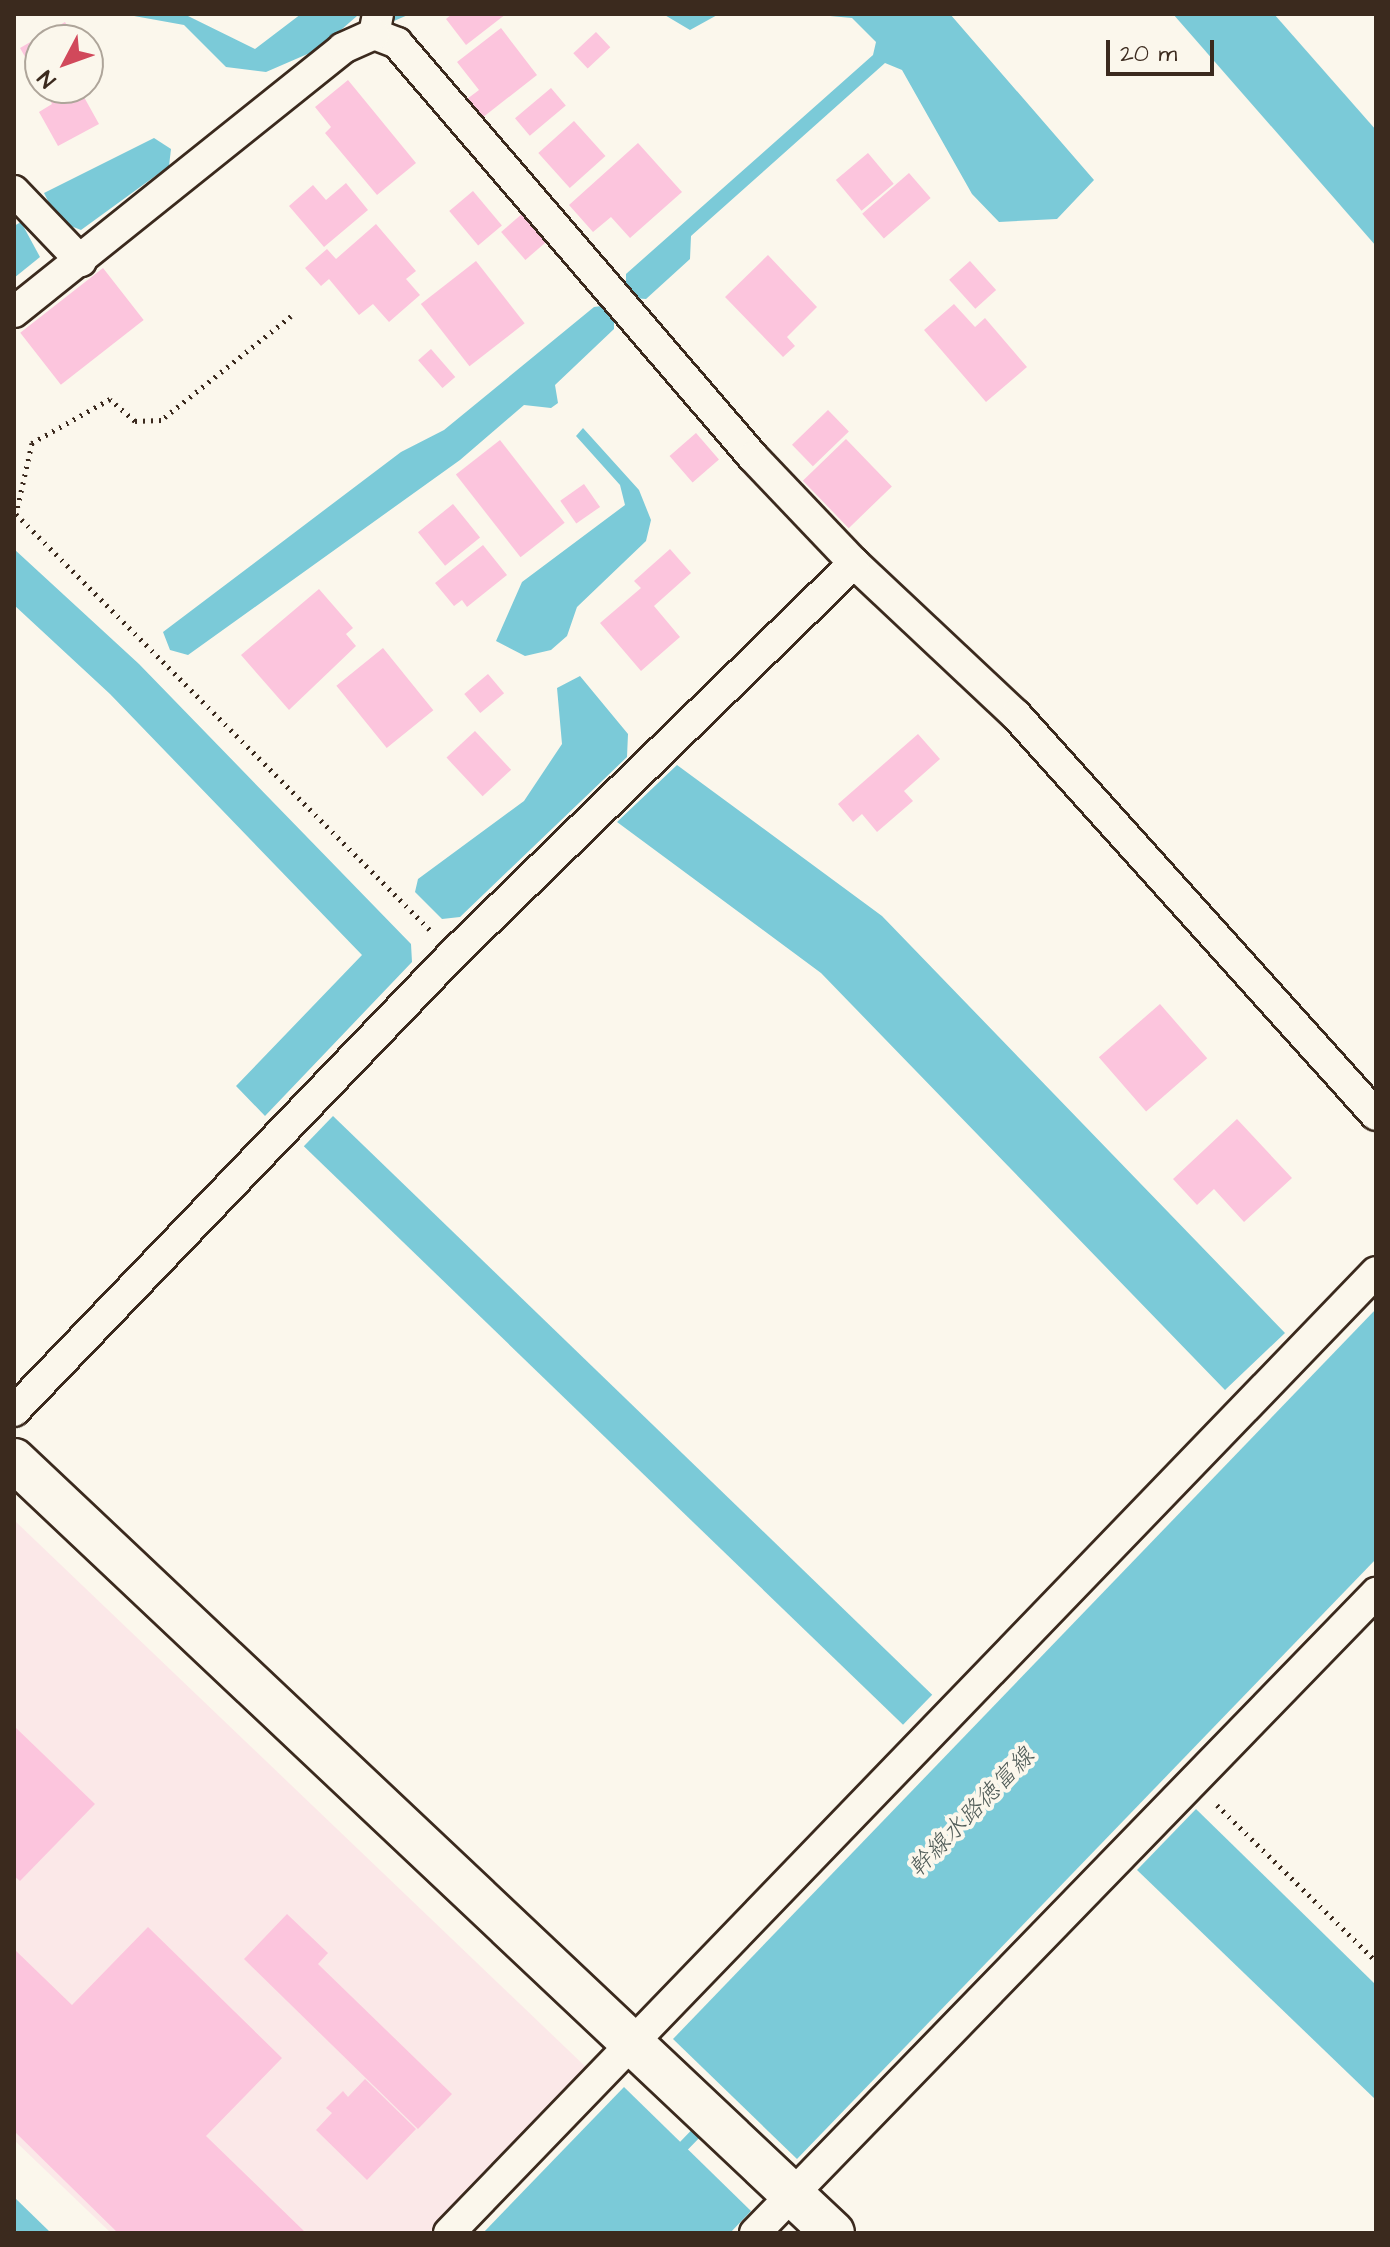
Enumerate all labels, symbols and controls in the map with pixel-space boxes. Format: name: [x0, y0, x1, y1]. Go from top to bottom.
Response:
north arrow: [24, 24, 104, 104]
scale bar: [1110, 24, 1218, 74]
text: 20 m: [1120, 37, 1177, 71]
text: N: [31, 63, 63, 94]
water label: 幹線水路徳富線: [903, 1743, 1041, 1883]

